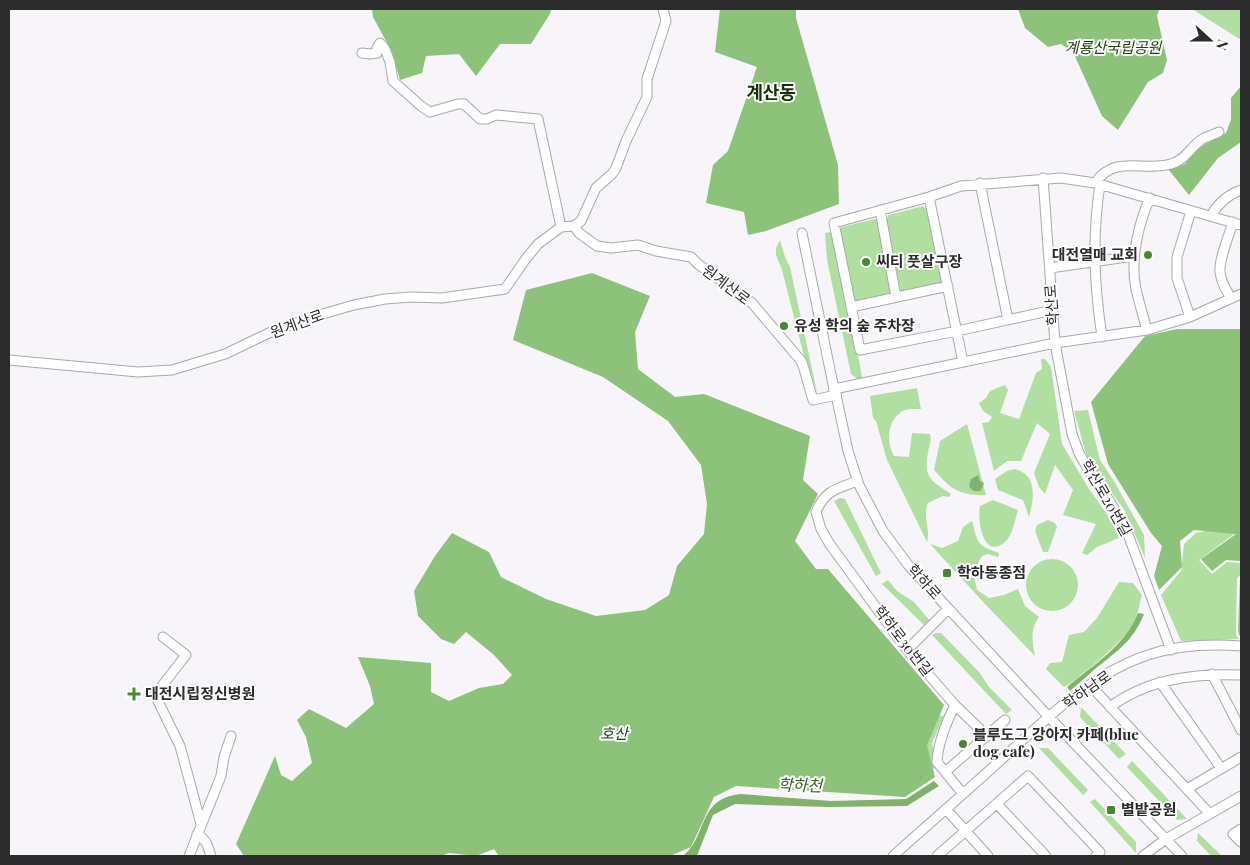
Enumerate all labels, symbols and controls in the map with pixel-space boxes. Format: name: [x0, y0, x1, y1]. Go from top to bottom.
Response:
north arrow: [1185, 15, 1235, 65]
park label: 계룡산국립공원: [1065, 37, 1162, 57]
text: N: [1212, 37, 1233, 53]
district label: 계산동: [746, 80, 796, 104]
place label: 대전열매 교회: [1052, 244, 1138, 264]
marker: 대전열매 교회: [1142, 249, 1154, 261]
place label: 씨티 풋살구장: [876, 251, 962, 271]
marker: 씨티 풋살구장: [860, 256, 872, 268]
street label: 원계산로: [699, 260, 755, 309]
street label: 학산로: [1040, 284, 1062, 326]
street label: 원계산로: [267, 304, 326, 342]
place label: 유성 학의 숲 주차장: [794, 315, 915, 335]
marker: 유성 학의 숲 주차장: [778, 320, 790, 332]
street label: 학산로20번길: [1077, 456, 1137, 539]
street label: 학하로: [903, 559, 946, 603]
place label: 학하동종점: [957, 562, 1026, 582]
marker: 학하동종점: [941, 567, 953, 579]
street label: 학하로30번길: [870, 601, 938, 680]
street label: 학하남로: [1058, 665, 1115, 713]
place label: 대전시립정신병원: [145, 683, 255, 703]
marker: 대전시립정신병원: [127, 687, 141, 701]
park label: 호산: [600, 723, 630, 743]
place label: 블루도그 강아지 카페(blue dog cafe): [973, 724, 1139, 761]
marker: 블루도그 강아지 카페(blue dog cafe): [957, 738, 969, 750]
water label: 학하천: [778, 774, 825, 795]
place label: 별밭공원: [1121, 799, 1176, 819]
marker: 별밭공원: [1105, 804, 1117, 816]

